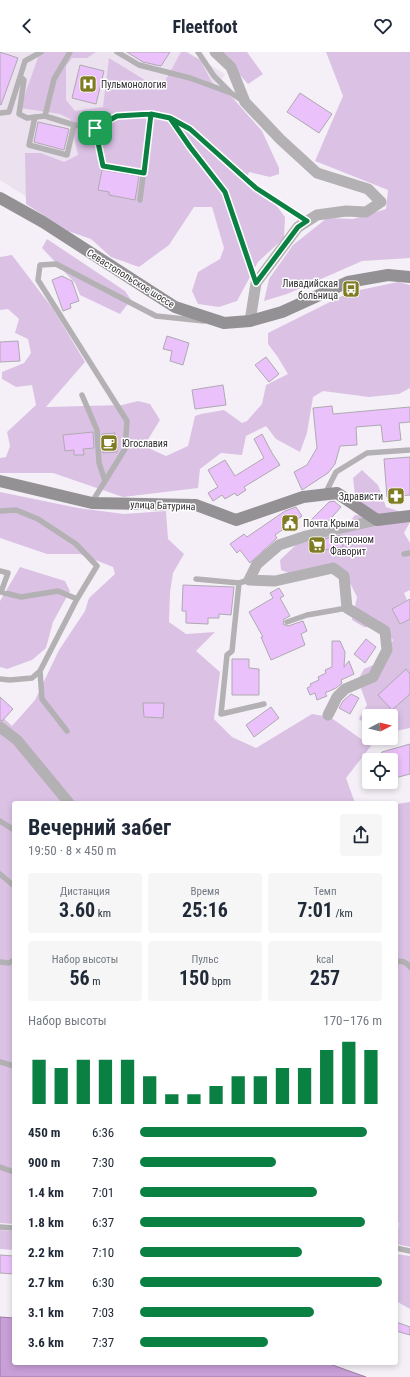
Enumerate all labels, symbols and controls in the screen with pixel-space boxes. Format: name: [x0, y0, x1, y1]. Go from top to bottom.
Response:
icon: back: [16, 15, 38, 37]
icon: heart: [372, 15, 394, 37]
text: Fleetfoot: [172, 16, 238, 37]
hospital icon: Пульмонология: [78, 74, 98, 94]
place label: Пульмонология: [101, 79, 166, 90]
pin: [78, 111, 112, 145]
icon: arrive: [84, 117, 106, 139]
street label: Севастопольское шоссе: [85, 247, 177, 310]
place label: Ливадийская больница: [282, 278, 338, 301]
bus stop icon: Ливадийская больница: [341, 279, 361, 299]
cafe icon: Югославия: [99, 433, 119, 453]
place label: Югославия: [122, 438, 168, 449]
pharmacy icon: Здрависти: [386, 486, 406, 506]
place label: Здрависти: [339, 491, 383, 502]
street label: улица Батурина: [130, 499, 196, 512]
public building icon: Почта Крыма: [280, 513, 300, 533]
place label: Почта Крыма: [303, 518, 359, 529]
place label: Гастроном Фаворит: [330, 534, 374, 557]
supermarket icon: Гастроном Фаворит: [307, 535, 327, 555]
north arrow: [362, 709, 398, 745]
map controls: [362, 709, 398, 789]
button: locate: [362, 753, 398, 789]
button: share: [340, 814, 382, 856]
text: Вечерний забег: [28, 815, 171, 840]
text: 19:50 · 8 × 450 m: [28, 843, 116, 858]
text: Дистанция: [60, 885, 110, 898]
text: Время: [191, 885, 220, 898]
text: Темп: [313, 885, 337, 898]
text: 3.60: [59, 898, 95, 922]
text: 25:16: [182, 898, 228, 922]
text: 7:01: [297, 898, 333, 922]
text: km: [95, 907, 111, 920]
text: /km: [333, 907, 353, 920]
text: Набор высоты: [52, 953, 118, 966]
text: Пульс: [191, 953, 219, 966]
text: kcal: [316, 953, 334, 966]
text: 56: [69, 966, 90, 990]
text: 150: [179, 966, 209, 990]
text: 257: [310, 966, 340, 990]
text: m: [90, 975, 101, 988]
text: bpm: [209, 975, 231, 988]
text: Набор высоты: [28, 1013, 107, 1028]
text: 170–176 m: [323, 1013, 382, 1028]
text: 450 m: [28, 1125, 60, 1140]
text: 6:36: [92, 1125, 114, 1140]
text: 900 m: [28, 1155, 60, 1170]
text: 7:30: [92, 1155, 114, 1170]
text: 1.4 km: [28, 1185, 64, 1200]
text: 7:01: [92, 1185, 114, 1200]
text: 1.8 km: [28, 1215, 64, 1230]
text: 6:37: [92, 1215, 114, 1230]
text: 2.2 km: [28, 1245, 64, 1260]
text: 7:10: [92, 1245, 114, 1260]
text: 2.7 km: [28, 1275, 64, 1290]
text: 6:30: [92, 1275, 114, 1290]
text: 3.1 km: [28, 1305, 64, 1320]
text: 7:03: [92, 1305, 114, 1320]
text: 3.6 km: [28, 1335, 64, 1350]
text: 7:37: [92, 1335, 114, 1350]

